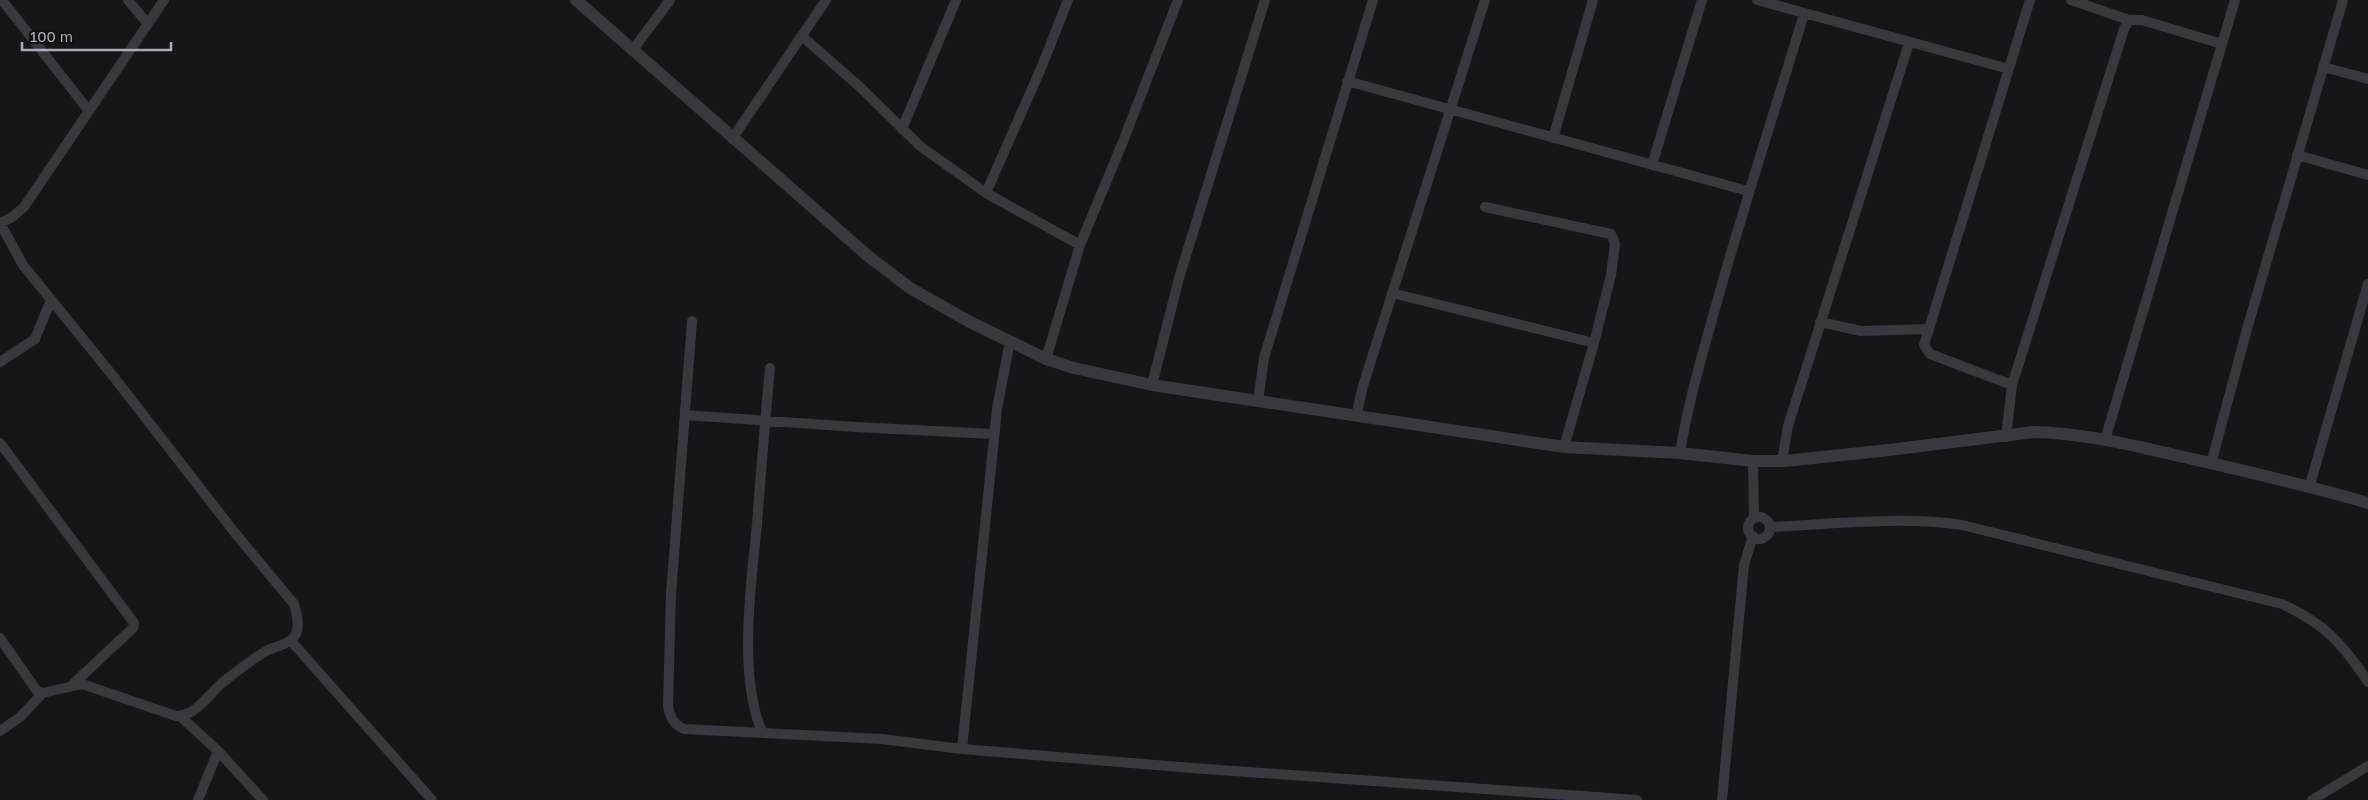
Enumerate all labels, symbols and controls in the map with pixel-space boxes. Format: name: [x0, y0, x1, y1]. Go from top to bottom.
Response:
scale bar: [22, 20, 171, 52]
text: 100 m: [30, 27, 73, 45]

